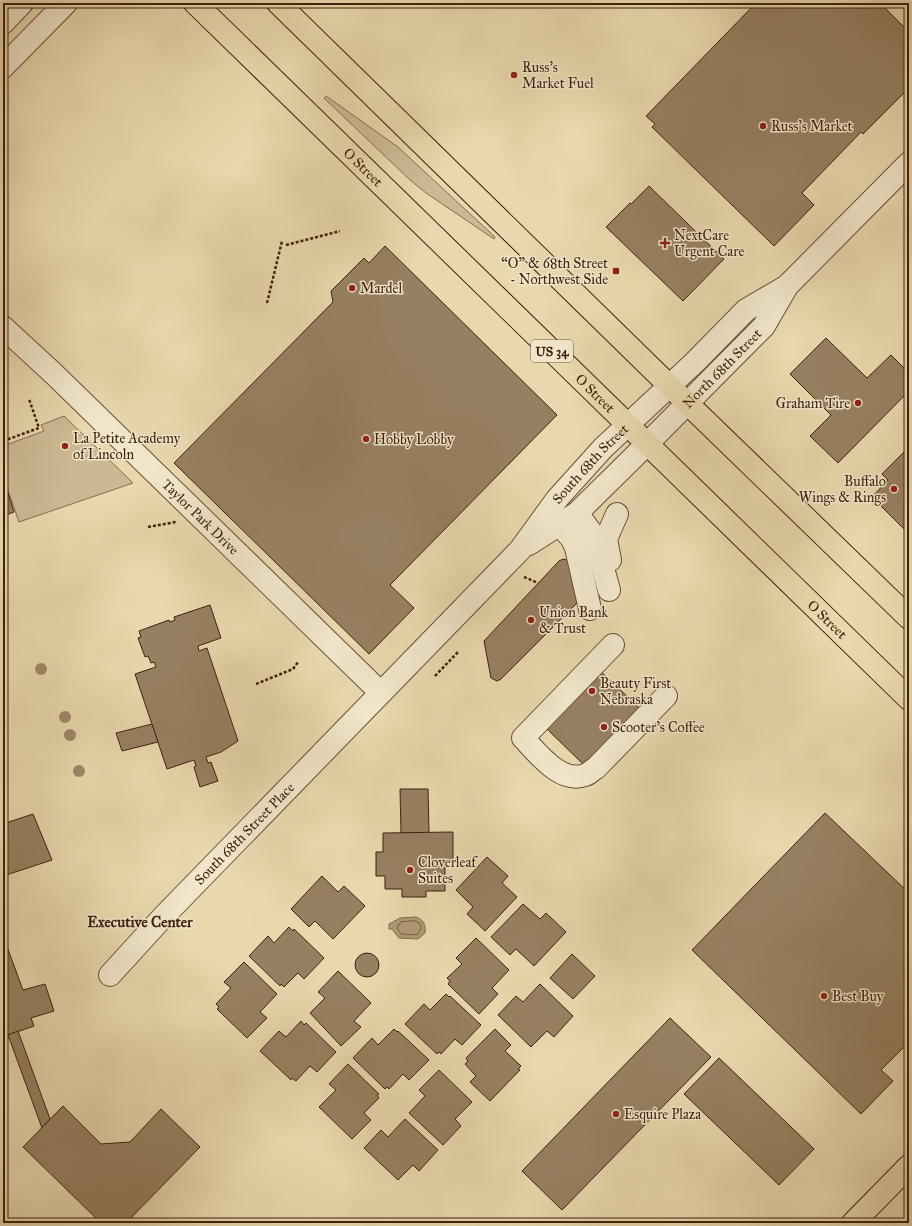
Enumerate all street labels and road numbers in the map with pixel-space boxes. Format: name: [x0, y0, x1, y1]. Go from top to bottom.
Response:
street label: O Street: [340, 144, 386, 190]
street label: North 68th Street: [679, 325, 765, 412]
road number: US 34: [531, 340, 573, 362]
street label: O Street: [572, 371, 618, 417]
street label: South 68th Street: [549, 421, 632, 508]
street label: Taylor Park Drive: [158, 476, 242, 559]
street label: O Street: [804, 597, 850, 643]
street label: South 68th Street Place: [191, 779, 298, 889]

